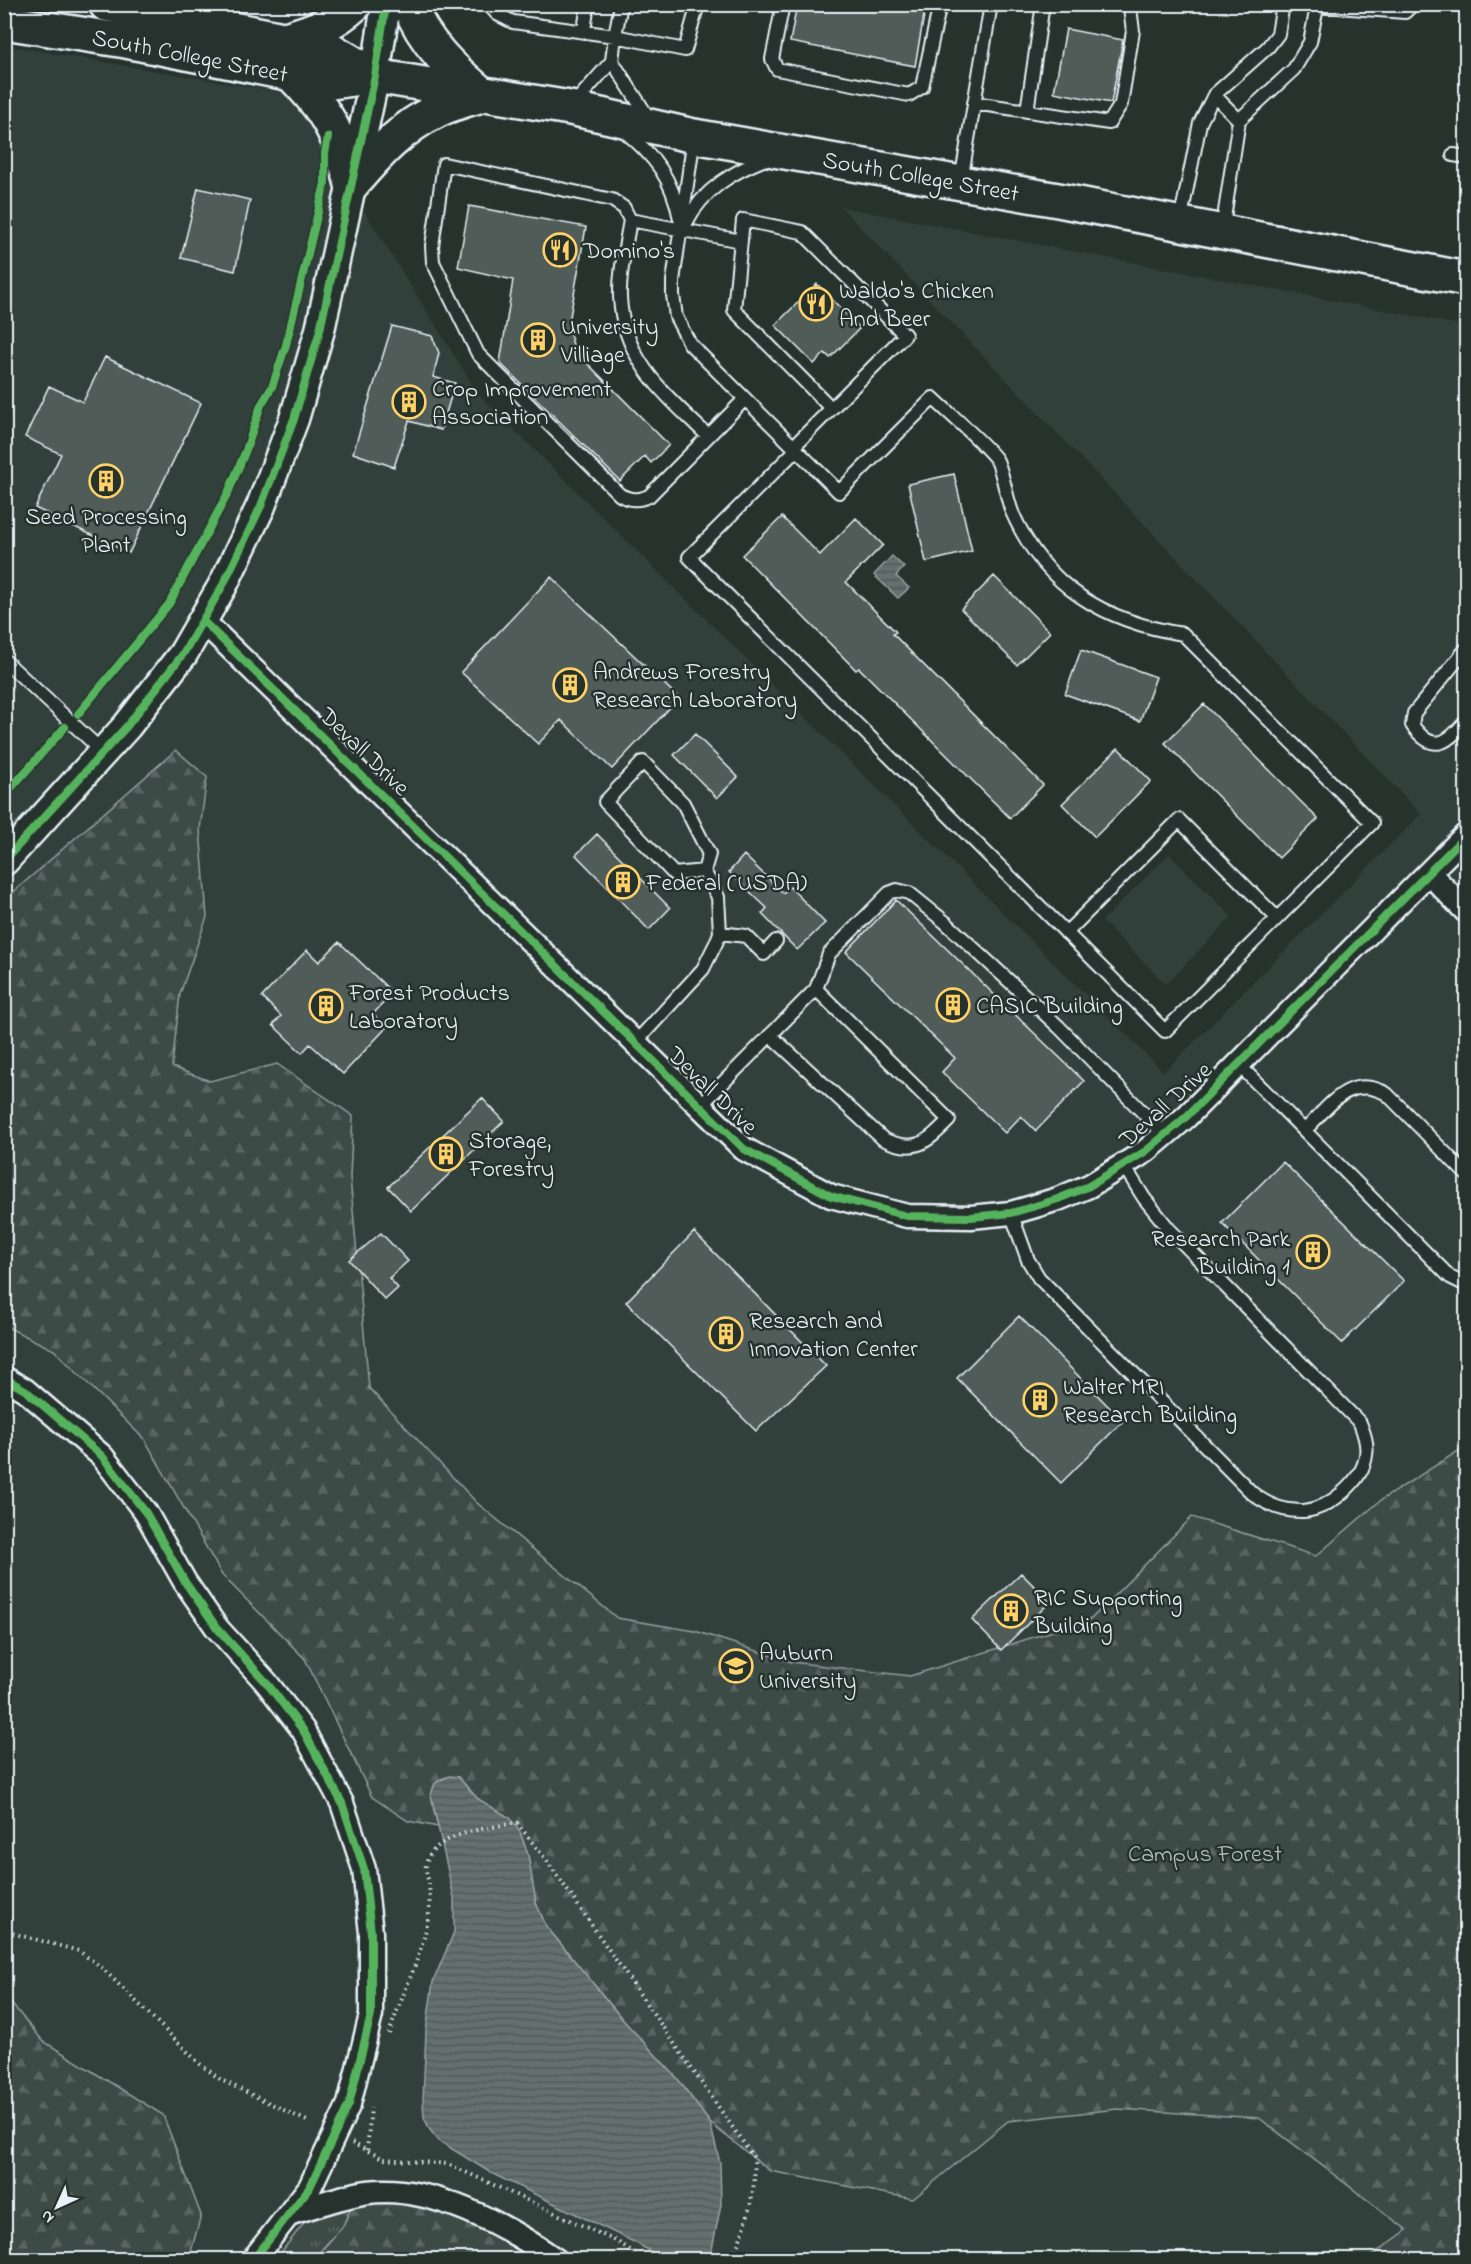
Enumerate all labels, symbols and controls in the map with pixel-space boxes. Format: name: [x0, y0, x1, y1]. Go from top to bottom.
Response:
street label: South College Street: [89, 21, 290, 94]
street label: South College Street: [820, 144, 1021, 213]
restaurant icon: Domino's: [542, 232, 578, 268]
place label: Domino's: [582, 235, 675, 270]
place label: Waldo's Chicken And Beer: [839, 275, 994, 338]
restaurant icon: Waldo's Chicken And Beer: [798, 286, 834, 322]
place label: University Villiage: [560, 311, 658, 374]
building icon: University Villiage: [520, 322, 556, 358]
place label: Crop Improvement Association: [432, 373, 611, 436]
building icon: Crop Improvement Association: [391, 384, 427, 420]
building icon: Seed Processing Plant: [88, 463, 124, 499]
place label: Seed Processing Plant: [25, 501, 187, 564]
place label: Andrews Forestry Research Laboratory: [593, 656, 797, 720]
building icon: Andrews Forestry Research Laboratory: [552, 667, 588, 703]
street label: Devall Drive: [309, 700, 417, 805]
building icon: Federal (USDA): [605, 864, 641, 900]
place label: Federal (USDA): [645, 867, 807, 902]
place label: Forest Products Laboratory: [348, 977, 510, 1041]
building icon: CASIC Building: [935, 987, 971, 1023]
building icon: Forest Products Laboratory: [308, 988, 344, 1024]
place label: CASIC Building: [976, 990, 1123, 1025]
street label: Devall Drive: [657, 1039, 765, 1144]
street label: Devall Drive: [1112, 1054, 1221, 1158]
place label: Storage, Forestry: [468, 1125, 554, 1189]
building icon: Storage, Forestry: [428, 1136, 464, 1172]
place label: Research Park Building 1: [1151, 1223, 1290, 1286]
building icon: Research Park Building 1: [1295, 1234, 1331, 1270]
place label: Research and Innovation Center: [749, 1305, 918, 1368]
building icon: Research and Innovation Center: [708, 1316, 744, 1352]
place label: Walter MRI Research Building: [1063, 1371, 1237, 1434]
building icon: Walter MRI Research Building: [1022, 1382, 1058, 1418]
place label: RIC Supporting Building: [1033, 1582, 1182, 1645]
building icon: RIC Supporting Building: [993, 1593, 1029, 1629]
place label: Auburn University: [759, 1637, 856, 1701]
school or university icon: Auburn University: [718, 1648, 754, 1684]
park label: Campus Forest: [1128, 1838, 1282, 1873]
north arrow: [27, 2177, 87, 2237]
text: N: [35, 2204, 60, 2229]

